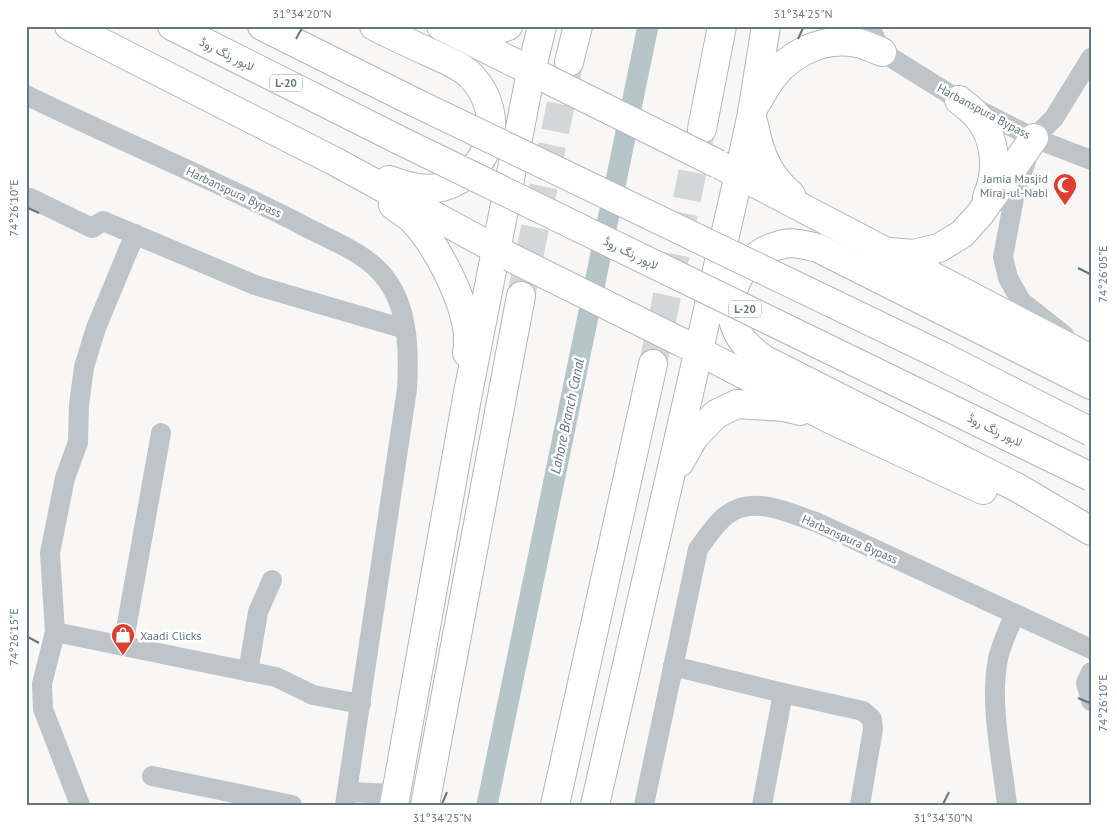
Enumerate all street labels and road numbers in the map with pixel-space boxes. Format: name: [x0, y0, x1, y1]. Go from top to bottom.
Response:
street label: لاہور رنگ روڈ: [197, 34, 257, 75]
road number: L-20: [270, 75, 302, 92]
street label: Harbanspura Bypass: [935, 80, 1033, 142]
street label: Harbanspura Bypass: [184, 163, 284, 221]
street label: لاہور رنگ روڈ: [601, 233, 661, 274]
road number: L-20: [729, 300, 761, 318]
street label: لاہور رنگ روڈ: [965, 410, 1025, 451]
street label: Harbanspura Bypass: [800, 511, 900, 567]

